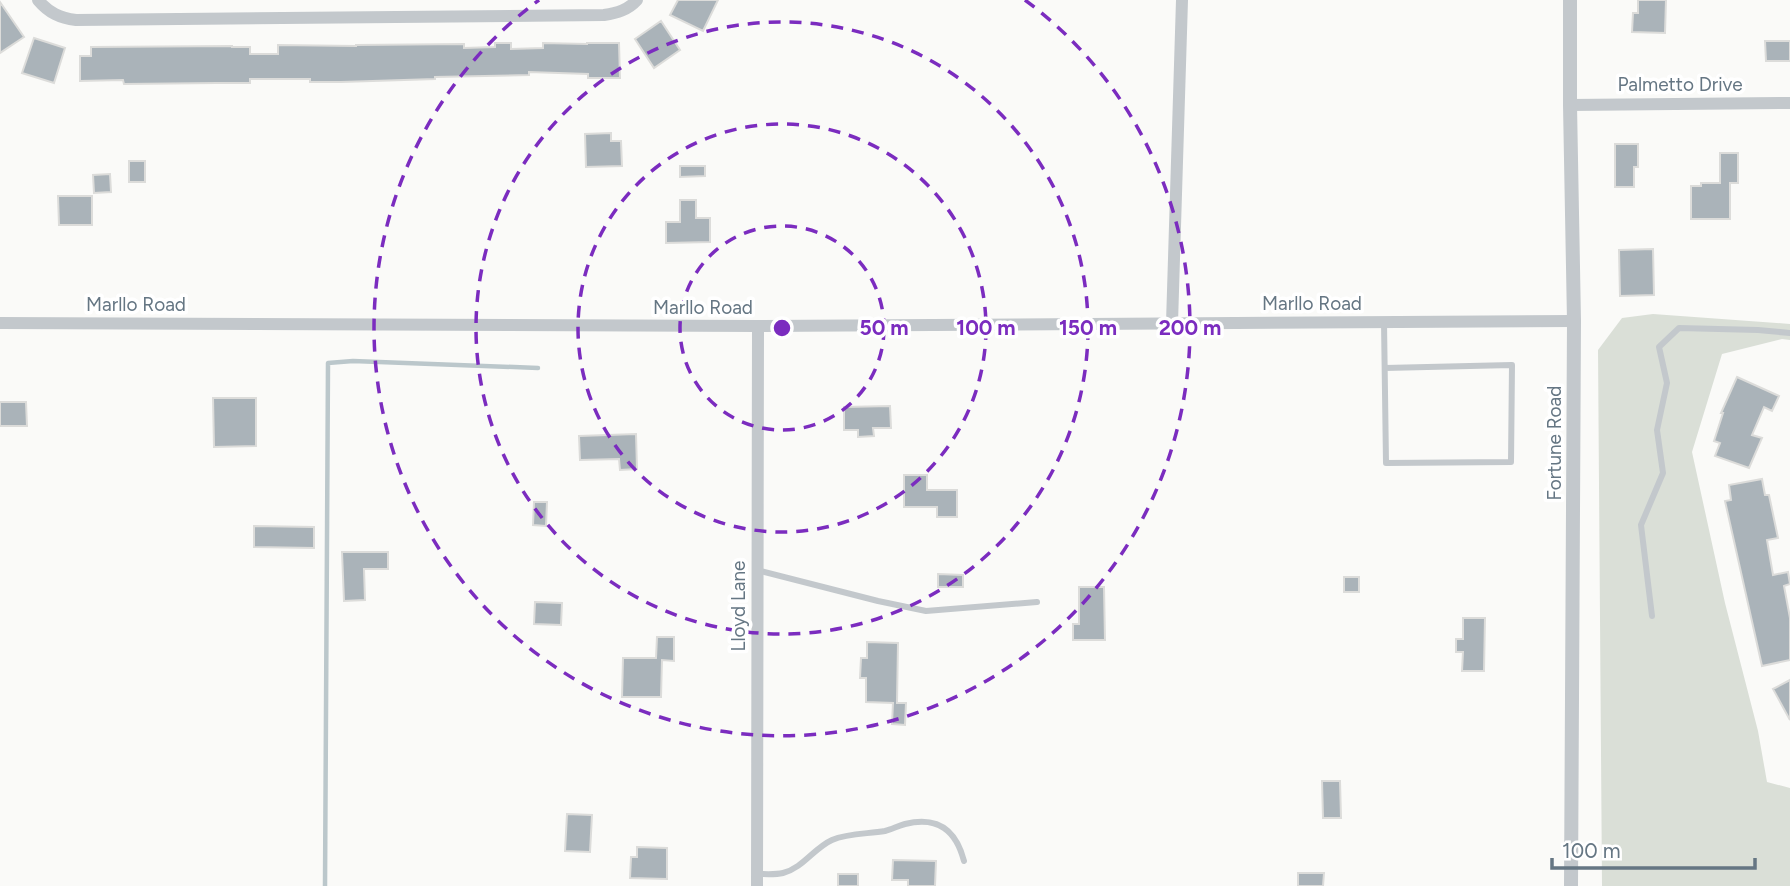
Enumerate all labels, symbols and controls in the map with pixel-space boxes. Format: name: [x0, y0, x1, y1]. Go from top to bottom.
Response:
street label: Palmetto Drive: [1617, 73, 1743, 96]
street label: Marllo Road: [1262, 292, 1362, 315]
street label: Marllo Road: [86, 293, 186, 316]
street label: Marllo Road: [653, 296, 753, 319]
text: 50 m: [859, 315, 909, 340]
text: 100 m: [956, 315, 1016, 340]
text: 150 m: [1059, 315, 1117, 340]
text: 200 m: [1159, 315, 1221, 340]
centre of rings: [770, 316, 794, 340]
street label: Fortune Road: [1543, 386, 1566, 500]
street label: Lloyd Lane: [727, 561, 750, 651]
scale bar: [1552, 826, 1755, 870]
text: 100 m: [1562, 838, 1621, 863]

